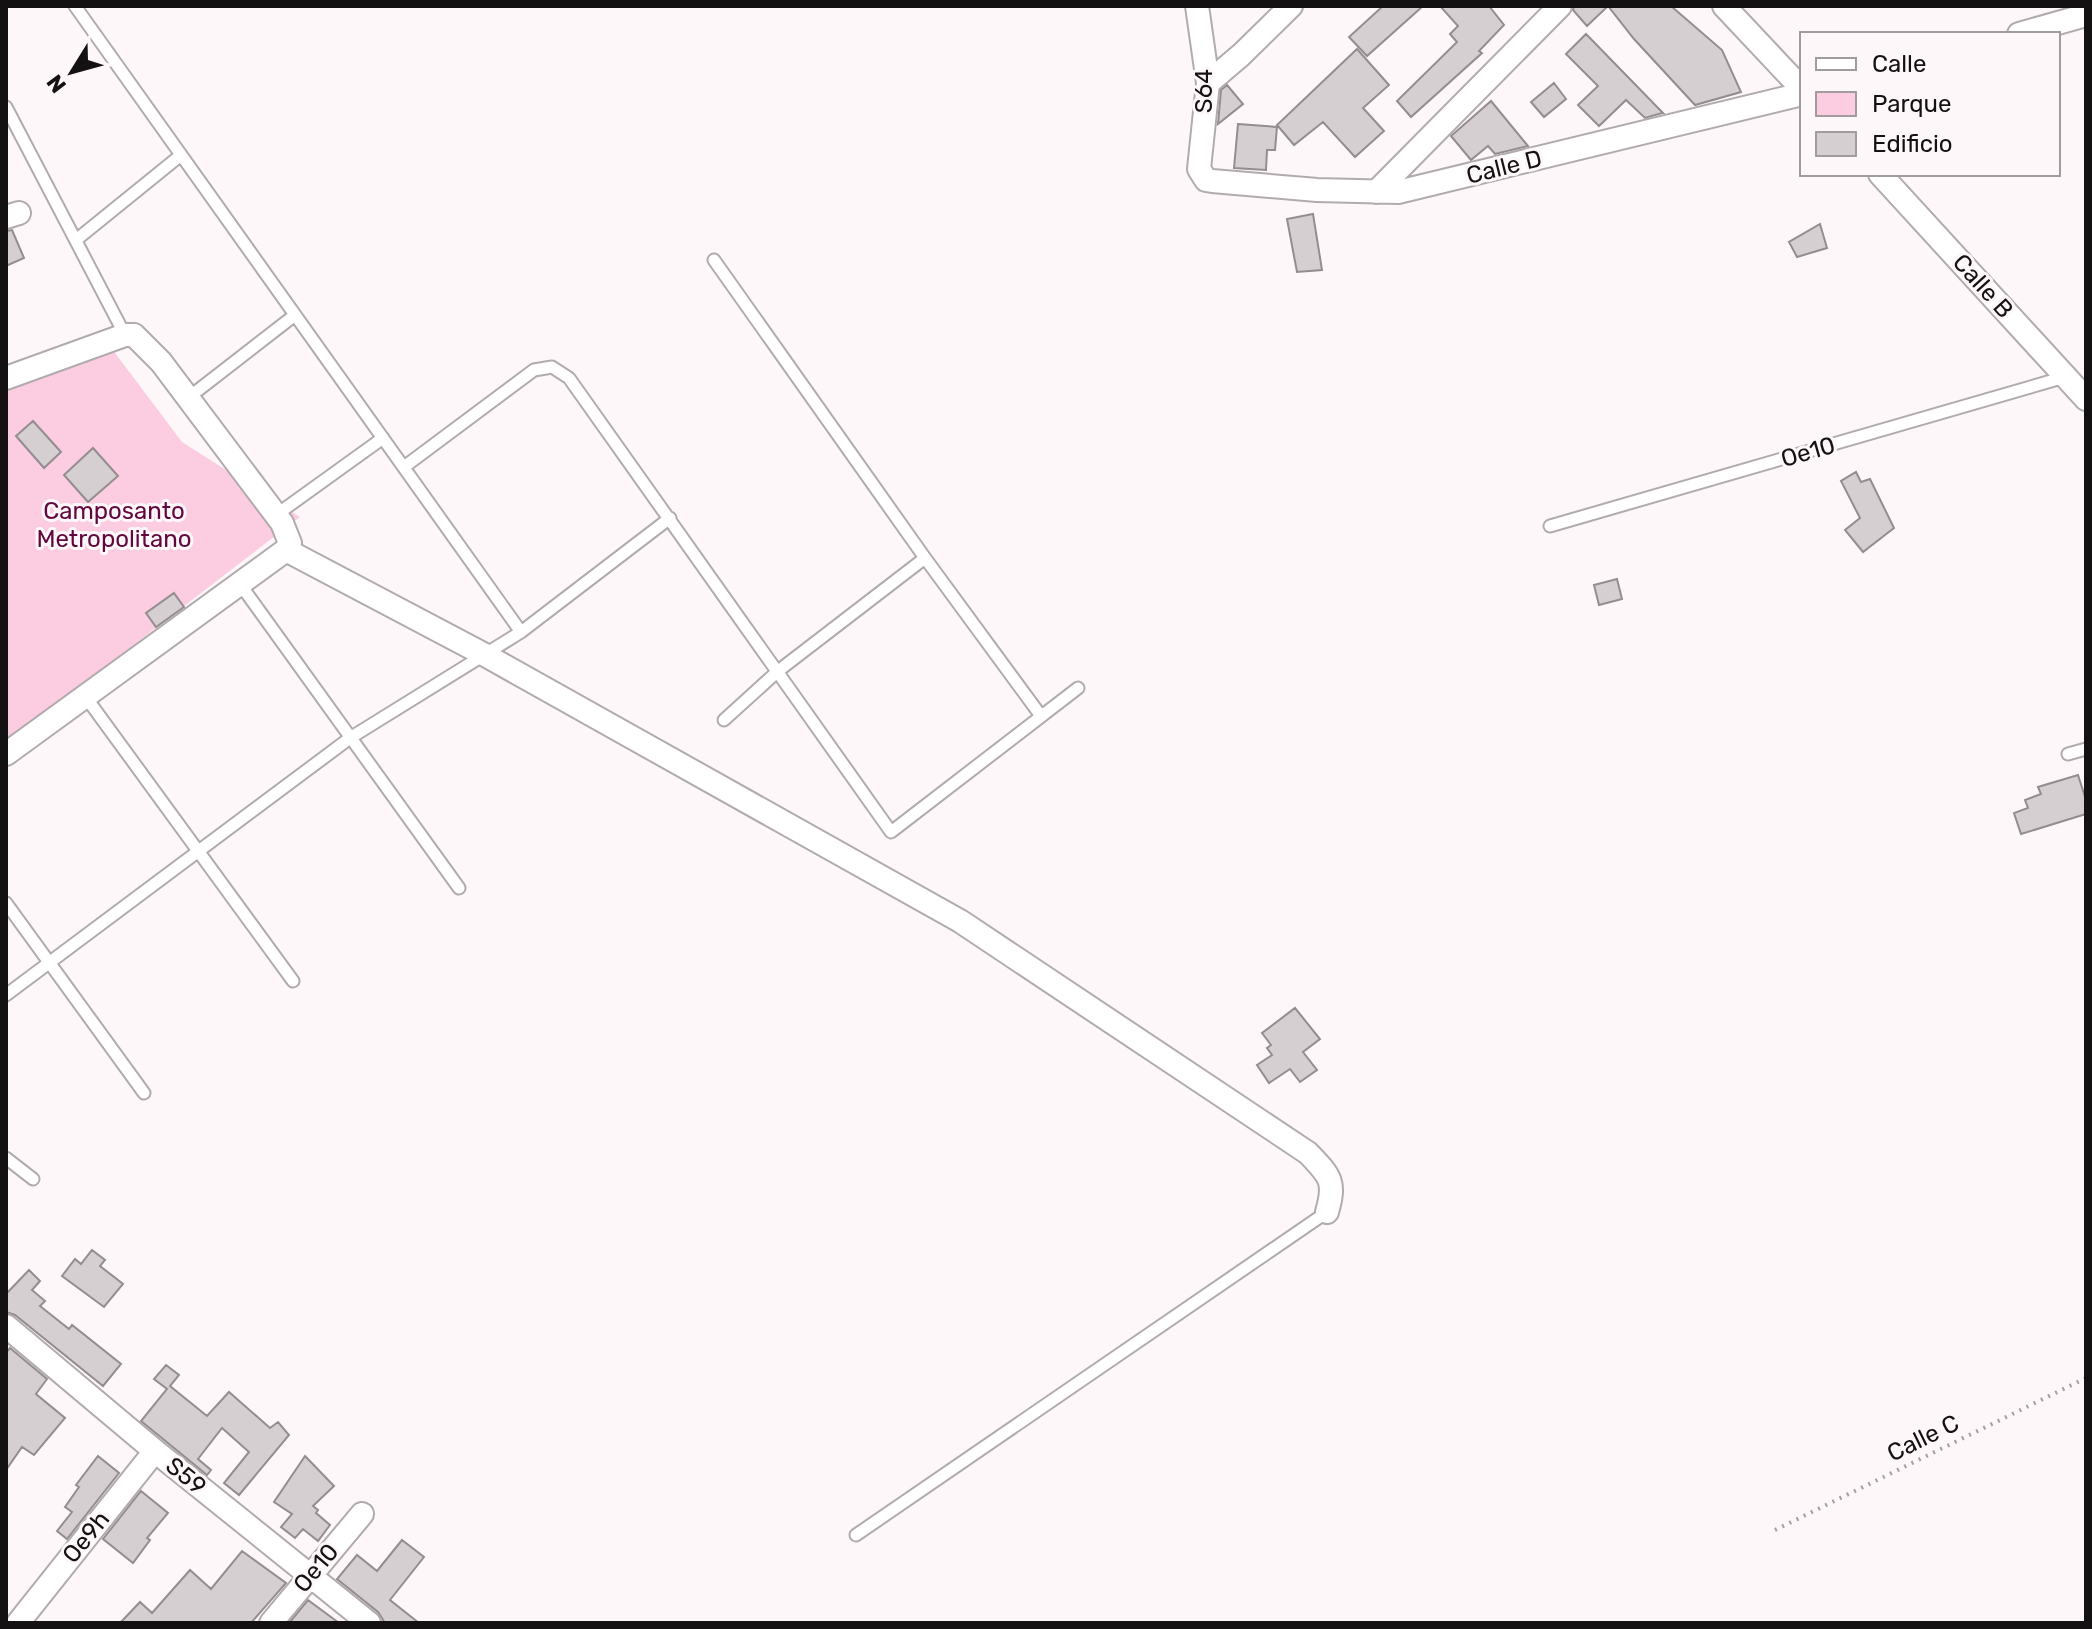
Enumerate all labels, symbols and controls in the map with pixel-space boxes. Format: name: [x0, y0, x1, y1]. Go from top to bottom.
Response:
north arrow: [32, 32, 112, 112]
legend: [1800, 32, 2060, 176]
text: Calle: [1872, 50, 1926, 78]
text: N: [41, 69, 72, 98]
street label: S64: [1190, 69, 1218, 113]
text: Parque: [1872, 90, 1951, 118]
text: Edificio: [1872, 130, 1953, 158]
street label: Calle D: [1463, 144, 1545, 190]
street label: Calle B: [1947, 248, 2019, 324]
street label: Oe10: [1778, 431, 1838, 473]
park label: Camposanto Metropolitano: [36, 497, 192, 553]
street label: Calle C: [1883, 1409, 1963, 1467]
street label: S59: [160, 1451, 212, 1501]
street label: Oe9h: [57, 1505, 115, 1569]
street label: Oe10: [288, 1538, 344, 1598]

